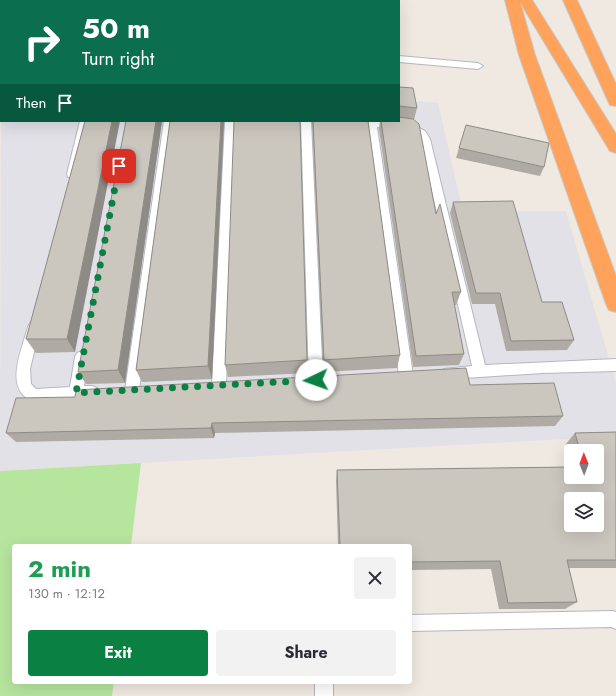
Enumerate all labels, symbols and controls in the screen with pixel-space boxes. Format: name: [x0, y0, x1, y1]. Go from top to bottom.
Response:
text: 50 m: [82, 8, 150, 49]
icon: right: [16, 16, 68, 68]
text: Turn right: [82, 46, 154, 72]
text: Then: [16, 92, 46, 114]
icon: arrive: [54, 92, 76, 114]
pin: [102, 149, 136, 183]
icon: arrive: [108, 155, 130, 177]
position arrow: [295, 359, 337, 401]
north arrow: [564, 444, 604, 484]
map controls: [564, 444, 604, 532]
button: layers: [564, 492, 604, 532]
text: 2 min: [28, 551, 91, 586]
button: close: [354, 557, 396, 599]
text: 130 m · 12:12: [28, 584, 105, 603]
button: Exit: [28, 630, 208, 676]
button: Share: [216, 630, 396, 676]

